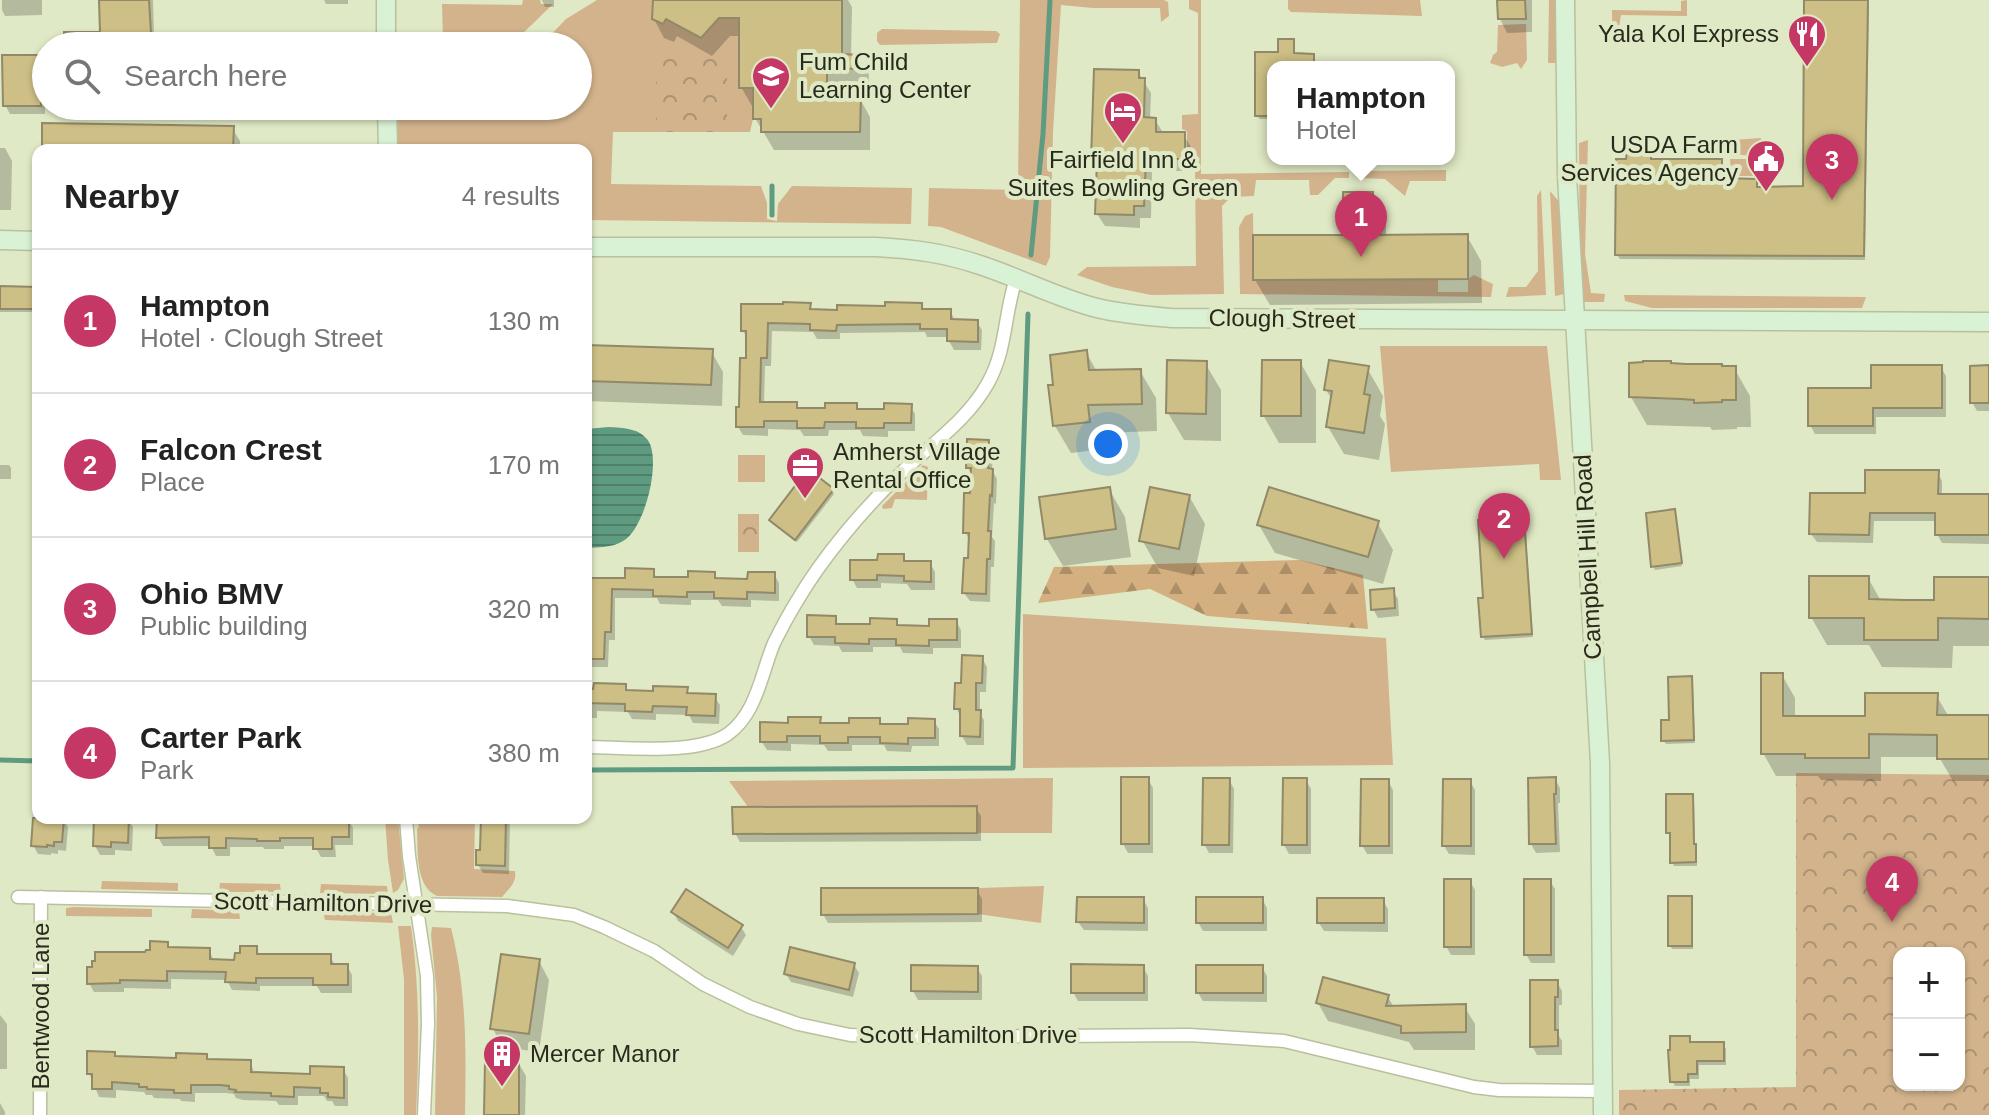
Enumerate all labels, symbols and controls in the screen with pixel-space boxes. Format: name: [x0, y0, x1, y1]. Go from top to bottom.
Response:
restaurant icon: Yala Kol Express: [1786, 13, 1828, 68]
place label: Yala Kol Express: [1598, 20, 1779, 47]
search box: [32, 32, 592, 120]
place label: Fum Child Learning Center: [799, 48, 971, 103]
icon: search: [60, 54, 104, 98]
school or university icon: Fum Child Learning Center: [750, 55, 792, 110]
text: Search here: [124, 59, 287, 92]
popup: [1267, 61, 1455, 165]
text: Hampton: [1296, 81, 1426, 114]
hotel icon: Fairfield Inn & Suites Bowling Green: [1102, 90, 1144, 145]
text: Hotel: [1296, 115, 1357, 145]
place label: USDA Farm Services Agency: [1561, 131, 1738, 186]
pin: 3: [1806, 134, 1858, 200]
public building icon: USDA Farm Services Agency: [1745, 138, 1787, 193]
place label: Fairfield Inn & Suites Bowling Green: [1008, 146, 1238, 201]
text: Nearby: [64, 177, 179, 215]
text: 4 results: [462, 181, 560, 211]
pin: 1: [1335, 191, 1387, 257]
text: Hampton: [140, 289, 270, 322]
street label: Clough Street: [1208, 304, 1356, 333]
text: 1: [83, 306, 97, 336]
text: 130 m: [488, 306, 560, 336]
text: Hotel · Clough Street: [140, 323, 383, 353]
your location: [1088, 424, 1128, 464]
text: Falcon Crest: [140, 433, 322, 466]
place label: Amherst Village Rental Office: [833, 438, 1001, 493]
office icon: Amherst Village Rental Office: [784, 445, 826, 500]
text: 2: [83, 450, 97, 480]
text: 170 m: [488, 450, 560, 480]
street label: Campbell Hill Road: [1569, 454, 1606, 660]
text: Place: [140, 467, 205, 497]
pin: 2: [1478, 493, 1530, 559]
text: Ohio BMV: [140, 577, 283, 610]
text: 3: [83, 594, 97, 624]
text: 320 m: [488, 594, 560, 624]
text: Public building: [140, 611, 308, 641]
text: Carter Park: [140, 721, 302, 754]
text: 4: [83, 738, 97, 768]
text: 380 m: [488, 738, 560, 768]
text: Park: [140, 755, 193, 785]
pin: 4: [1866, 856, 1918, 922]
street label: Scott Hamilton Drive: [213, 887, 433, 918]
street label: Bentwood Lane: [27, 923, 54, 1089]
map controls: [1893, 947, 1965, 1091]
button: +: [1893, 947, 1965, 1019]
button: −: [1893, 1019, 1965, 1091]
street label: Scott Hamilton Drive: [859, 1021, 1077, 1048]
building icon: Mercer Manor: [481, 1033, 523, 1088]
place label: Mercer Manor: [530, 1040, 679, 1067]

